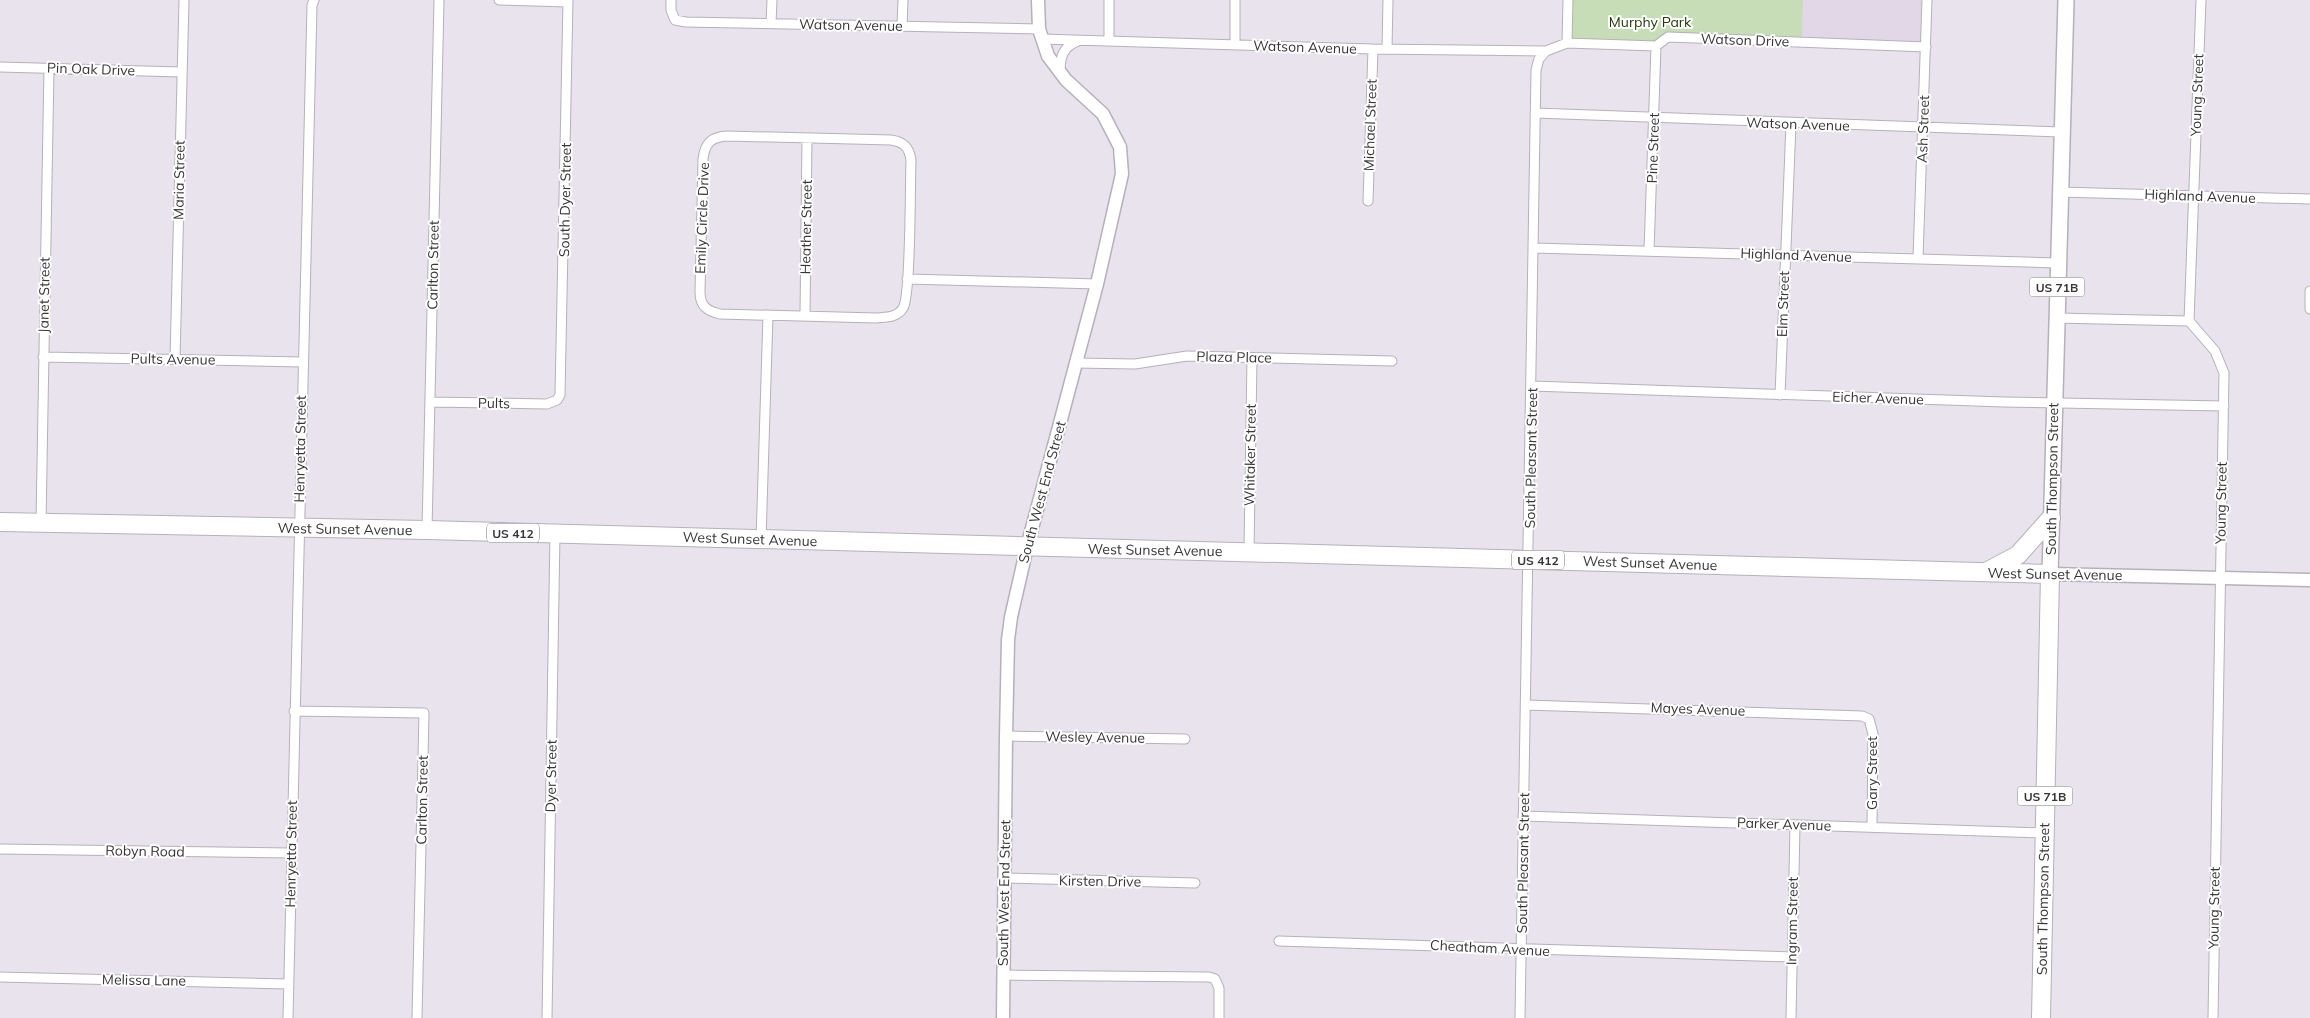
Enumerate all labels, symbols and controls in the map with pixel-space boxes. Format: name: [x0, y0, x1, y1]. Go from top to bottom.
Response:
park label: Murphy Park: [1609, 13, 1692, 31]
street label: Watson Avenue: [799, 15, 903, 35]
street label: Watson Drive: [1700, 29, 1790, 51]
street label: Watson Avenue: [1253, 36, 1357, 58]
street label: Young Street: [2187, 53, 2207, 138]
street label: Pin Oak Drive: [47, 58, 135, 80]
street label: Michael Street: [1359, 79, 1381, 171]
street label: Ash Street: [1913, 95, 1933, 163]
street label: Pine Street: [1643, 112, 1663, 184]
street label: Watson Avenue: [1746, 113, 1850, 135]
street label: Maria Street: [169, 140, 189, 220]
street label: South Dyer Street: [555, 143, 575, 257]
street label: Emily Circle Drive: [691, 162, 713, 274]
street label: Heather Street: [796, 179, 816, 275]
street label: Highland Avenue: [2144, 185, 2256, 207]
street label: Carlton Street: [423, 220, 443, 310]
street label: Highland Avenue: [1740, 244, 1852, 266]
street label: Janet Street: [34, 257, 54, 333]
street label: Elm Street: [1773, 270, 1793, 337]
road number: US 71B: [2030, 278, 2084, 296]
street label: Plaza Place: [1196, 347, 1272, 367]
street label: Pults Avenue: [130, 349, 216, 369]
street label: South Pleasant Street: [1521, 387, 1541, 529]
street label: Eicher Avenue: [1832, 387, 1924, 409]
street label: Pults: [478, 394, 510, 412]
street label: Henryetta Street: [290, 395, 310, 503]
street label: South Thompson Street: [2042, 403, 2062, 555]
street label: Whitaker Street: [1240, 404, 1260, 506]
street label: South West End Street: [1014, 419, 1070, 565]
street label: Young Street: [2211, 462, 2231, 545]
street label: West Sunset Avenue: [278, 519, 412, 539]
road number: US 412: [487, 524, 539, 542]
street label: West Sunset Avenue: [682, 528, 818, 550]
street label: West Sunset Avenue: [1088, 540, 1222, 560]
road number: US 412: [1512, 550, 1564, 570]
street label: West Sunset Avenue: [1582, 552, 1718, 574]
street label: West Sunset Avenue: [1988, 564, 2122, 584]
street label: Mayes Avenue: [1650, 698, 1746, 720]
street label: Wesley Avenue: [1045, 727, 1145, 747]
street label: Gary Street: [1863, 736, 1881, 810]
street label: Dyer Street: [541, 739, 561, 813]
street label: Carlton Street: [412, 755, 432, 845]
road number: US 71B: [2018, 786, 2072, 806]
street label: South Pleasant Street: [1513, 792, 1533, 934]
street label: Henryetta Street: [281, 800, 301, 908]
street label: Parker Avenue: [1737, 813, 1831, 835]
street label: South West End Street: [994, 819, 1014, 966]
street label: South Thompson Street: [2033, 823, 2053, 975]
street label: Robyn Road: [105, 841, 185, 861]
street label: Young Street: [2204, 867, 2224, 950]
street label: Kirsten Drive: [1059, 871, 1141, 891]
street label: Ingram Street: [1782, 877, 1802, 965]
street label: Cheatham Avenue: [1430, 936, 1550, 960]
street label: Melissa Lane: [102, 970, 186, 990]

